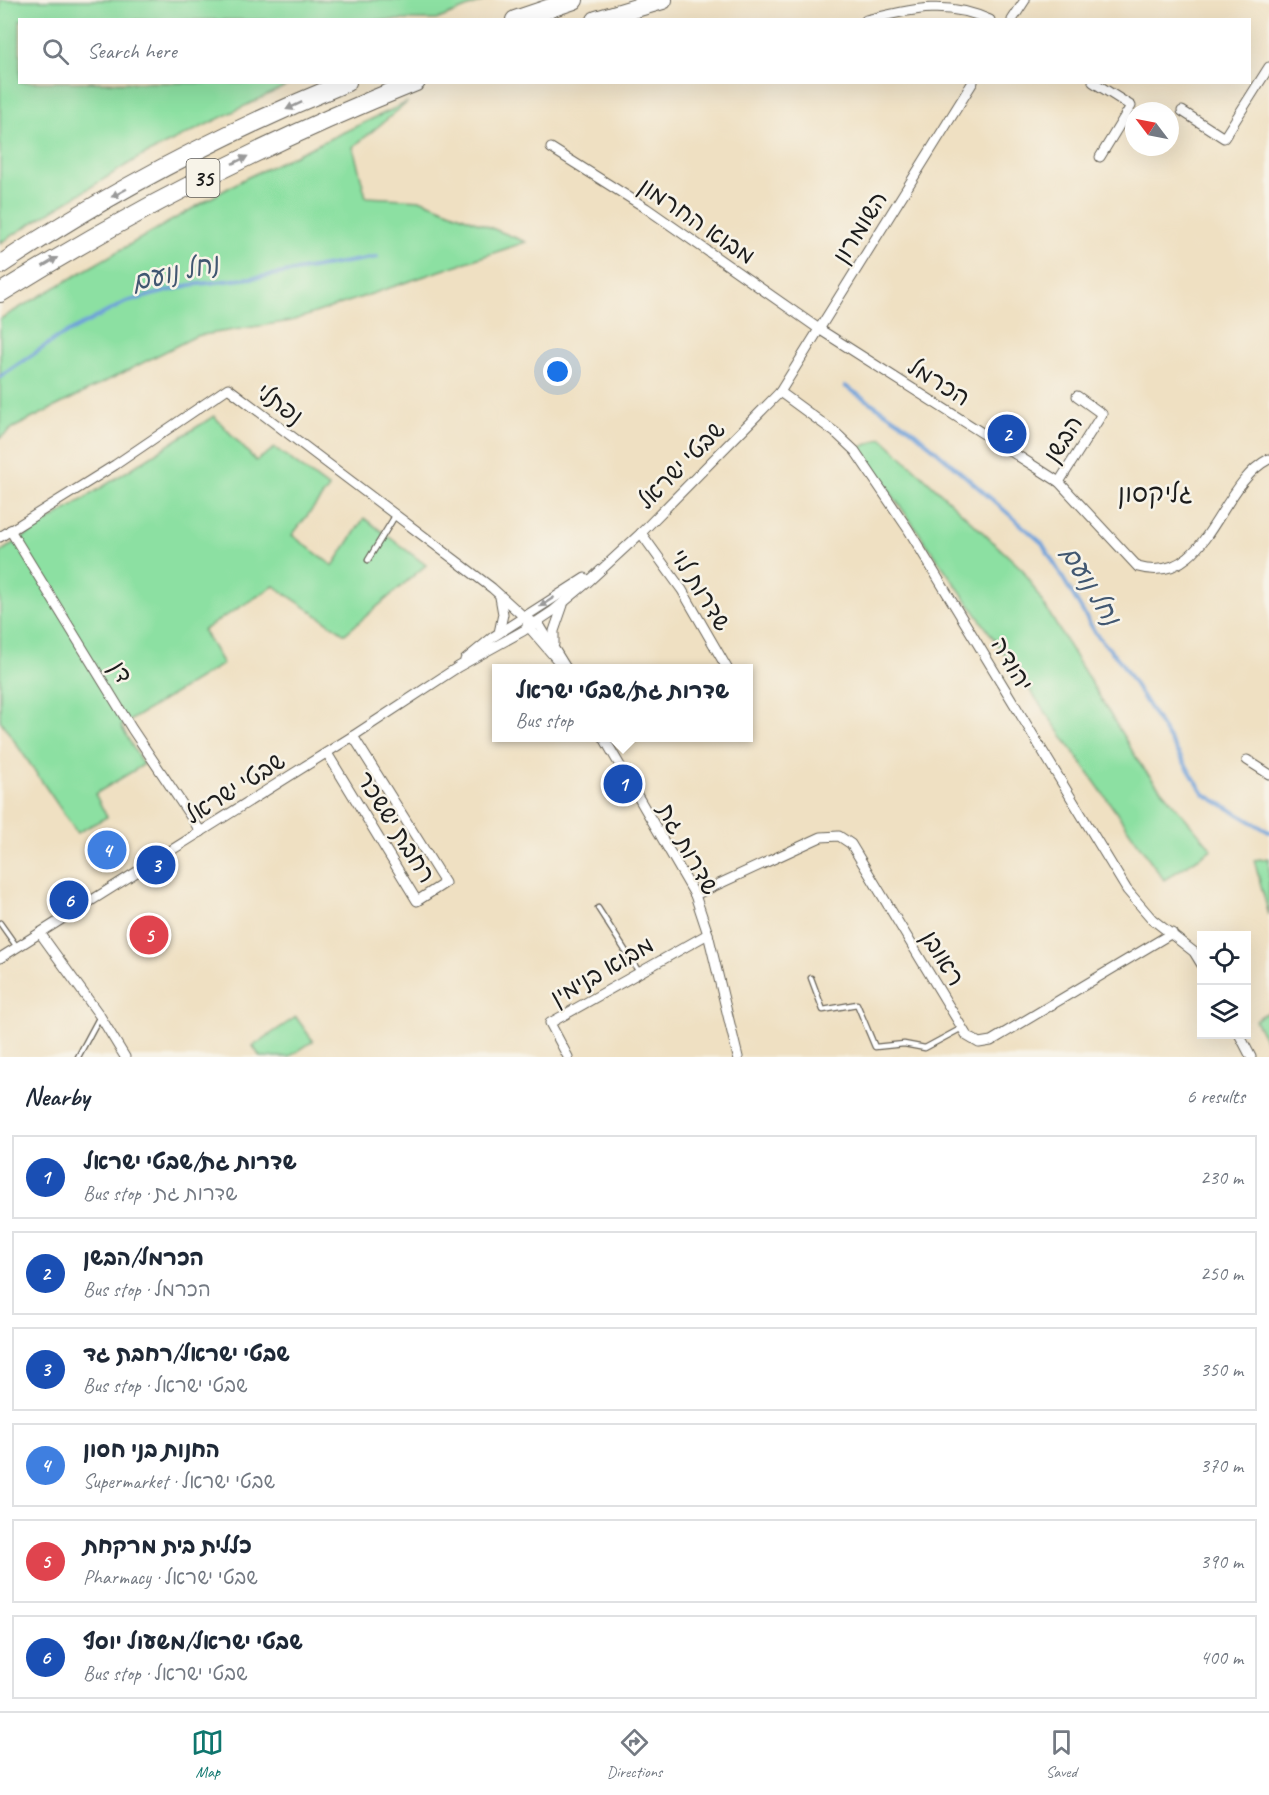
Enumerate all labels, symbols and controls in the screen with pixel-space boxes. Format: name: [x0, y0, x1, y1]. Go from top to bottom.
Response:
search box: [18, 18, 1251, 84]
icon: search: [39, 35, 72, 68]
text: Search here: [87, 37, 177, 65]
one-way arrow: [286, 102, 303, 111]
north arrow: [1125, 102, 1179, 156]
one-way arrow: [231, 155, 248, 164]
road number: 35: [186, 159, 220, 197]
street label: מבוא החרמון: [633, 171, 761, 271]
street label: השומרון: [826, 185, 894, 269]
one-way arrow: [111, 188, 128, 198]
water label: נחל נועם: [128, 246, 223, 298]
one-way arrow: [42, 257, 58, 268]
street label: הכרמל: [902, 351, 976, 413]
your location: [543, 357, 572, 386]
street label: נפתלי: [251, 377, 309, 431]
street label: הבשן: [1037, 410, 1089, 468]
pin: 2: [988, 412, 1026, 456]
street label: שבטי ישראל: [631, 415, 731, 515]
district label: גליקסון: [1117, 477, 1193, 510]
water label: נחל נועם: [1053, 539, 1129, 633]
street label: שדרות לוי: [664, 543, 738, 637]
one-way arrow: [539, 596, 556, 607]
street label: יהודה: [984, 632, 1040, 696]
street label: דן: [103, 655, 139, 689]
popup: [492, 664, 753, 742]
text: שדרות גת/שבטי ישראל: [516, 677, 729, 705]
text: Bus stop: [516, 708, 573, 733]
street label: שבטי ישראל: [179, 745, 291, 831]
pin: 1: [604, 762, 642, 806]
street label: רחבת יששכר: [350, 765, 442, 889]
street label: שדרות גת: [650, 796, 726, 900]
pin: 4: [88, 828, 126, 872]
pin: 3: [136, 842, 176, 888]
pin: 6: [50, 878, 88, 922]
pin: 5: [130, 912, 168, 958]
street label: ראובן: [915, 925, 971, 991]
street label: מבוא בנימין: [545, 929, 659, 1013]
map controls: [1197, 931, 1251, 1039]
button: locate: [1197, 931, 1251, 985]
button: layers: [1197, 985, 1251, 1039]
text: Nearby: [24, 1080, 89, 1113]
text: 6 results: [1186, 1084, 1245, 1109]
text: שדרות גת/שבטי ישראל: [83, 1148, 297, 1176]
text: 1: [41, 1165, 50, 1190]
text: 230 m: [1200, 1165, 1243, 1190]
text: Bus stop · שדרות גת: [83, 1181, 237, 1206]
text: הכרמל/הבשן: [83, 1244, 204, 1272]
text: 2: [41, 1261, 50, 1286]
text: 250 m: [1200, 1261, 1243, 1286]
text: Bus stop · הכרמל: [83, 1277, 211, 1302]
text: שבטי ישראל/רחבת גד: [83, 1340, 290, 1368]
text: 3: [41, 1357, 50, 1382]
text: 350 m: [1200, 1357, 1243, 1382]
text: Bus stop · שבטי ישראל: [83, 1373, 248, 1398]
text: החנות בני חסון: [83, 1436, 220, 1464]
text: 4: [41, 1453, 50, 1478]
text: 370 m: [1200, 1453, 1243, 1478]
text: Supermarket · שבטי ישראל: [83, 1469, 275, 1494]
text: כללית בית מרקחת: [83, 1532, 252, 1560]
text: 5: [41, 1549, 50, 1574]
text: 390 m: [1200, 1549, 1243, 1574]
text: Pharmacy · שבטי ישראל: [83, 1565, 258, 1590]
text: שבטי ישראל/משעול יוסף: [83, 1628, 303, 1656]
text: 6: [41, 1645, 50, 1670]
text: 400 m: [1200, 1645, 1243, 1670]
text: Bus stop · שבטי ישראל: [83, 1661, 248, 1686]
tab: Map: [191, 1726, 224, 1782]
tab: Directions: [607, 1726, 662, 1782]
tab: Saved: [1045, 1726, 1078, 1782]

